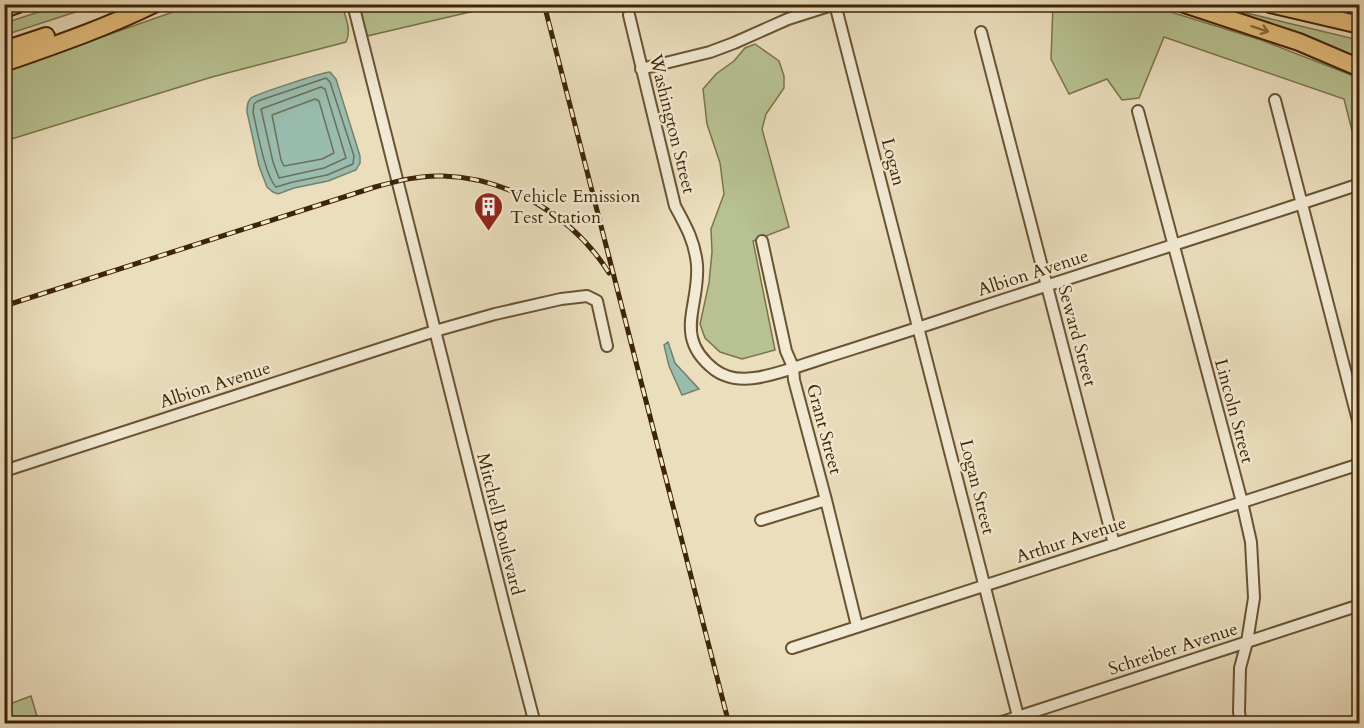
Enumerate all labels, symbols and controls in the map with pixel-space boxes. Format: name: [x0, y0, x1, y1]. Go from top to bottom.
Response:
one-way arrow: [1250, 25, 1268, 36]
street label: Washington Street: [642, 51, 701, 197]
street label: Logan: [875, 135, 912, 190]
place label: Vehicle Emission Test Station: [510, 184, 641, 230]
building icon: Vehicle Emission Test Station: [473, 190, 505, 232]
street label: Albion Avenue: [974, 243, 1092, 303]
street label: Seward Street: [1052, 283, 1103, 390]
street label: Albion Avenue: [156, 355, 274, 415]
street label: Lincoln Street: [1208, 356, 1260, 466]
street label: Grant Street: [800, 381, 848, 477]
street label: Logan Street: [953, 437, 1001, 537]
street label: Mitchell Boulevard: [470, 450, 530, 598]
street label: Arthur Avenue: [1013, 510, 1129, 570]
street label: Schreiber Avenue: [1105, 616, 1241, 682]

